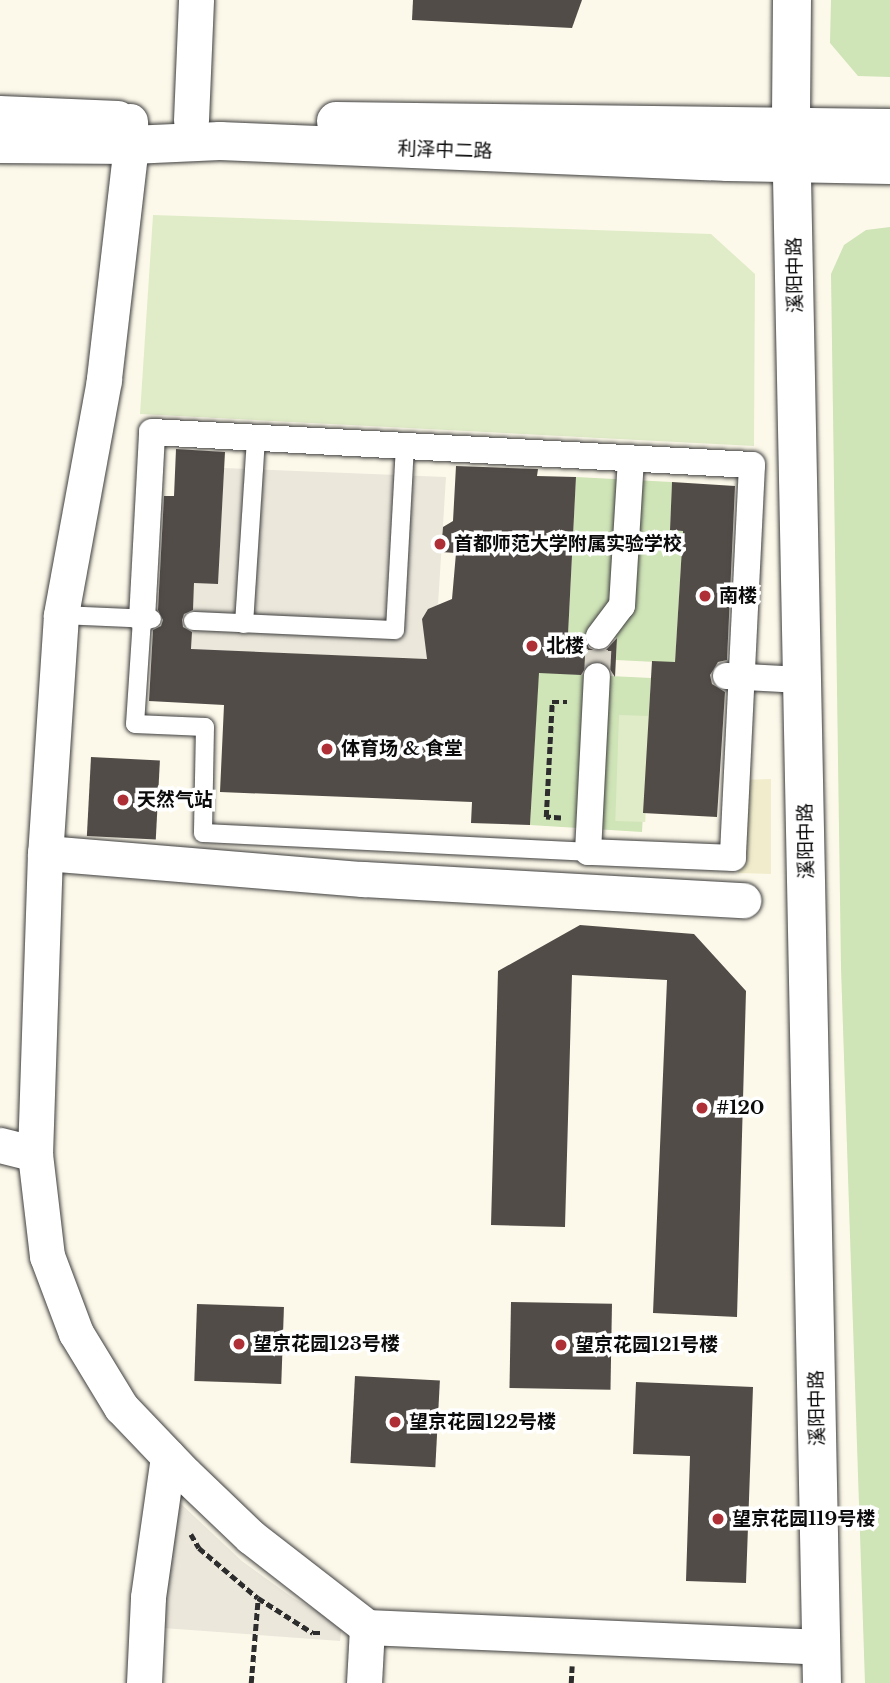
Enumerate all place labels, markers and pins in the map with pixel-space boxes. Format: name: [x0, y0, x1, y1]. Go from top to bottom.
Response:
place label: 首都师范大学附属实验学校: [454, 533, 682, 555]
marker: 首都师范大学附属实验学校: [432, 536, 448, 552]
place label: 南楼: [719, 585, 757, 607]
marker: 南楼: [697, 588, 713, 604]
place label: 北楼: [546, 635, 584, 657]
marker: 北楼: [524, 638, 540, 654]
place label: 体育场 & 食堂: [341, 738, 463, 760]
marker: 体育场 & 食堂: [319, 741, 335, 757]
place label: 天然气站: [137, 789, 213, 811]
marker: 天然气站: [115, 792, 131, 808]
place label: #120: [716, 1097, 764, 1119]
marker: #120: [694, 1100, 710, 1116]
place label: 望京花园123号楼: [253, 1333, 400, 1355]
place label: 望京花园121号楼: [575, 1334, 718, 1356]
marker: 望京花园123号楼: [231, 1336, 247, 1352]
marker: 望京花园121号楼: [553, 1337, 569, 1353]
place label: 望京花园122号楼: [409, 1411, 556, 1433]
marker: 望京花园122号楼: [387, 1414, 403, 1430]
place label: 望京花园119号楼: [732, 1508, 875, 1530]
marker: 望京花园119号楼: [710, 1511, 726, 1527]

